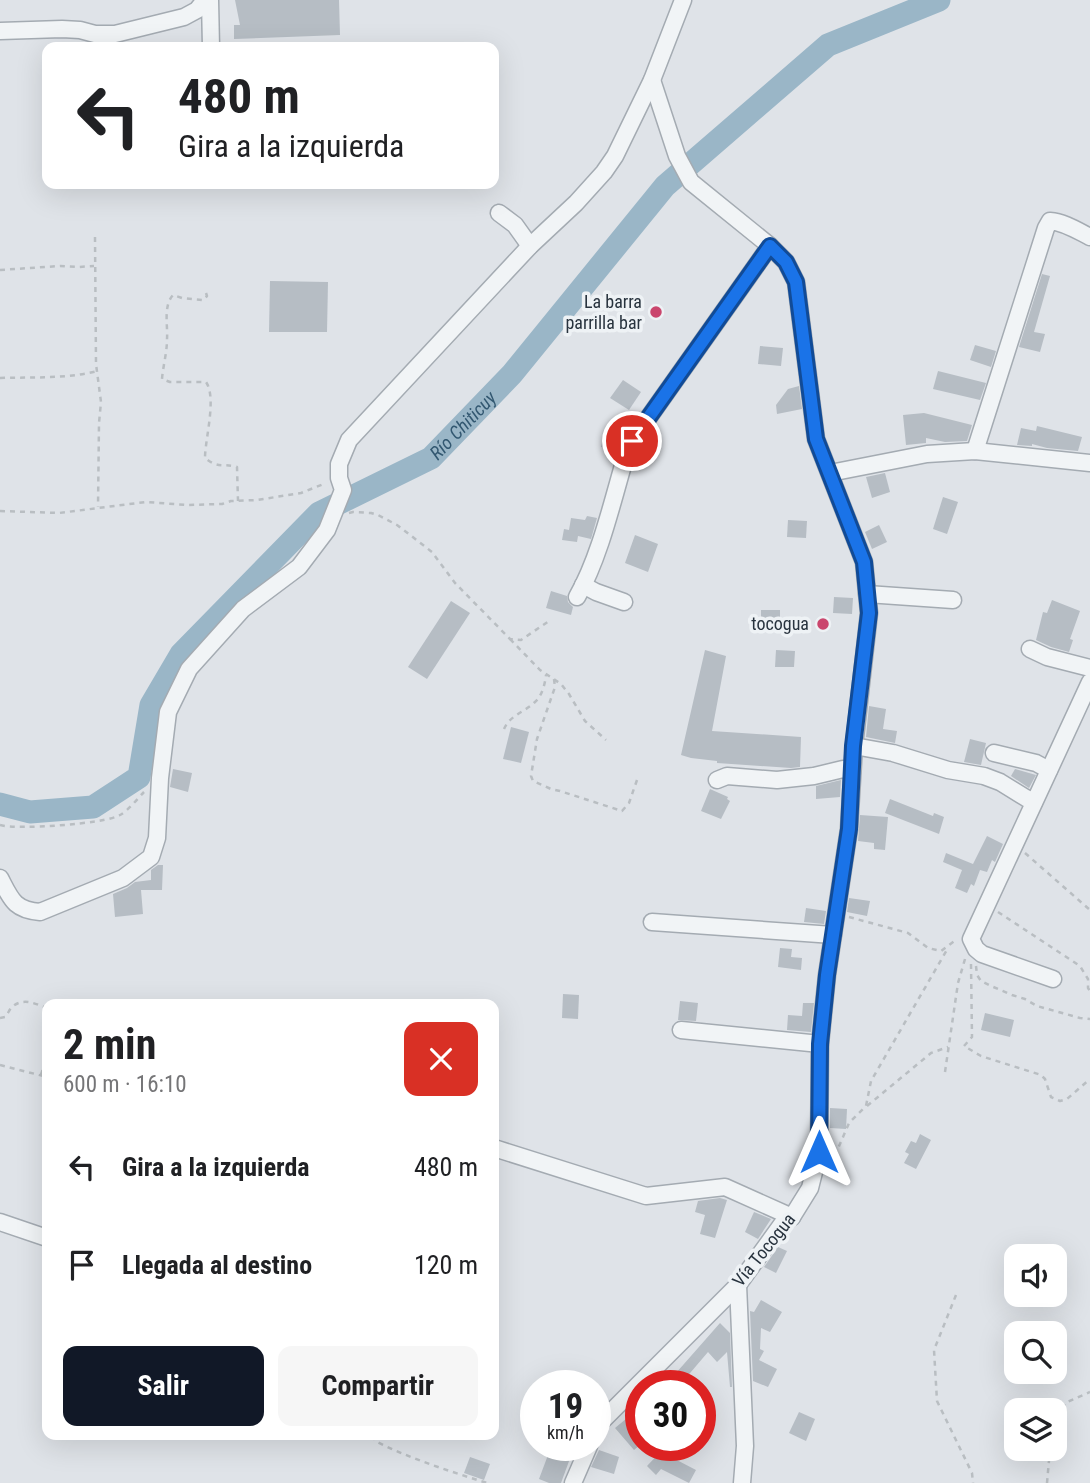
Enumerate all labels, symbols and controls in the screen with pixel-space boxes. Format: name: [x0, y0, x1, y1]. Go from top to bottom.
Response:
text: 480 m: [178, 68, 300, 125]
icon: left: [63, 70, 154, 161]
text: Gira a la izquierda: [178, 127, 404, 165]
place label: La barra parrilla bar: [565, 291, 643, 333]
marker: La barra parrilla bar: [648, 304, 664, 320]
water label: Río Chiticuy: [425, 386, 502, 465]
pin: [602, 411, 662, 471]
icon: arrive: [613, 422, 651, 460]
place label: tocogua: [751, 613, 809, 634]
marker: tocogua: [815, 616, 831, 632]
text: 2 min: [63, 1020, 156, 1069]
button: close: [404, 1022, 478, 1096]
text: 600 m · 16:10: [63, 1071, 187, 1098]
position arrow: [782, 1115, 856, 1189]
icon: left: [63, 1148, 101, 1186]
text: Gira a la izquierda: [122, 1152, 310, 1182]
text: 480 m: [414, 1152, 478, 1182]
street label: Vía Tocogua: [728, 1209, 799, 1290]
map controls: [1004, 1244, 1067, 1461]
button: sound: [1004, 1244, 1067, 1307]
icon: arrive: [63, 1246, 101, 1284]
text: Llegada al destino: [122, 1250, 312, 1280]
text: 120 m: [414, 1250, 478, 1280]
button: search: [1004, 1321, 1067, 1384]
button: Salir: [63, 1346, 264, 1426]
button: Compartir: [278, 1346, 478, 1426]
speed limit sign: 30: [625, 1370, 716, 1461]
text: 19: [548, 1386, 583, 1427]
button: layers: [1004, 1398, 1067, 1461]
text: km/h: [547, 1422, 584, 1443]

